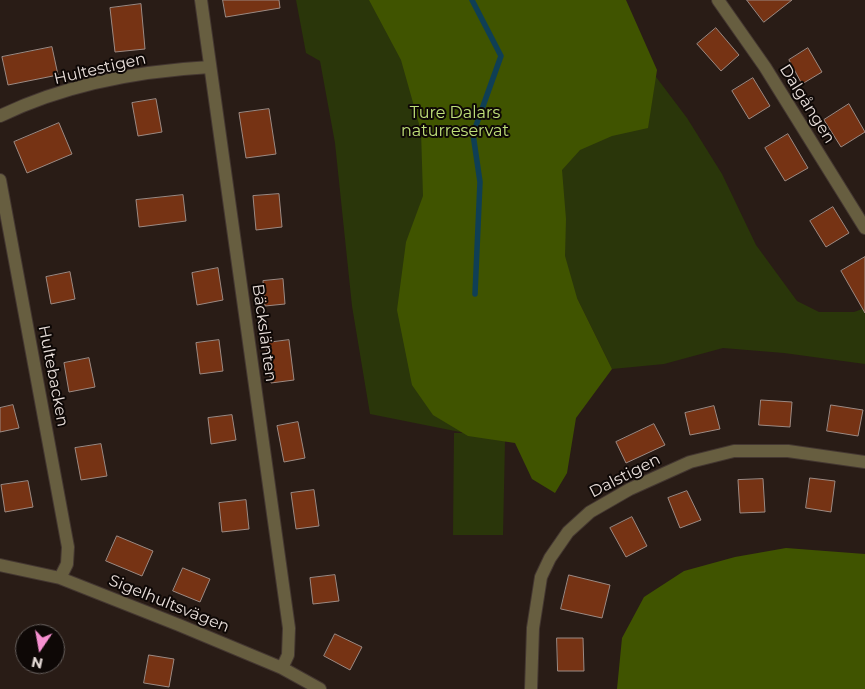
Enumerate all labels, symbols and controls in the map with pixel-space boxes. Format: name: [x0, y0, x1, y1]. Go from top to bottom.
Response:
street label: Hultestigen: [52, 49, 148, 89]
street label: Dalgången: [775, 61, 839, 147]
park label: Ture Dalars naturreservat: [401, 103, 509, 141]
street label: Bäckslänten: [248, 283, 280, 383]
street label: Hultebacken: [34, 324, 72, 428]
street label: Dalstigen: [586, 450, 664, 502]
street label: Sigelhultsvägen: [106, 571, 232, 637]
north arrow: [15, 624, 65, 674]
text: N: [30, 653, 44, 673]

